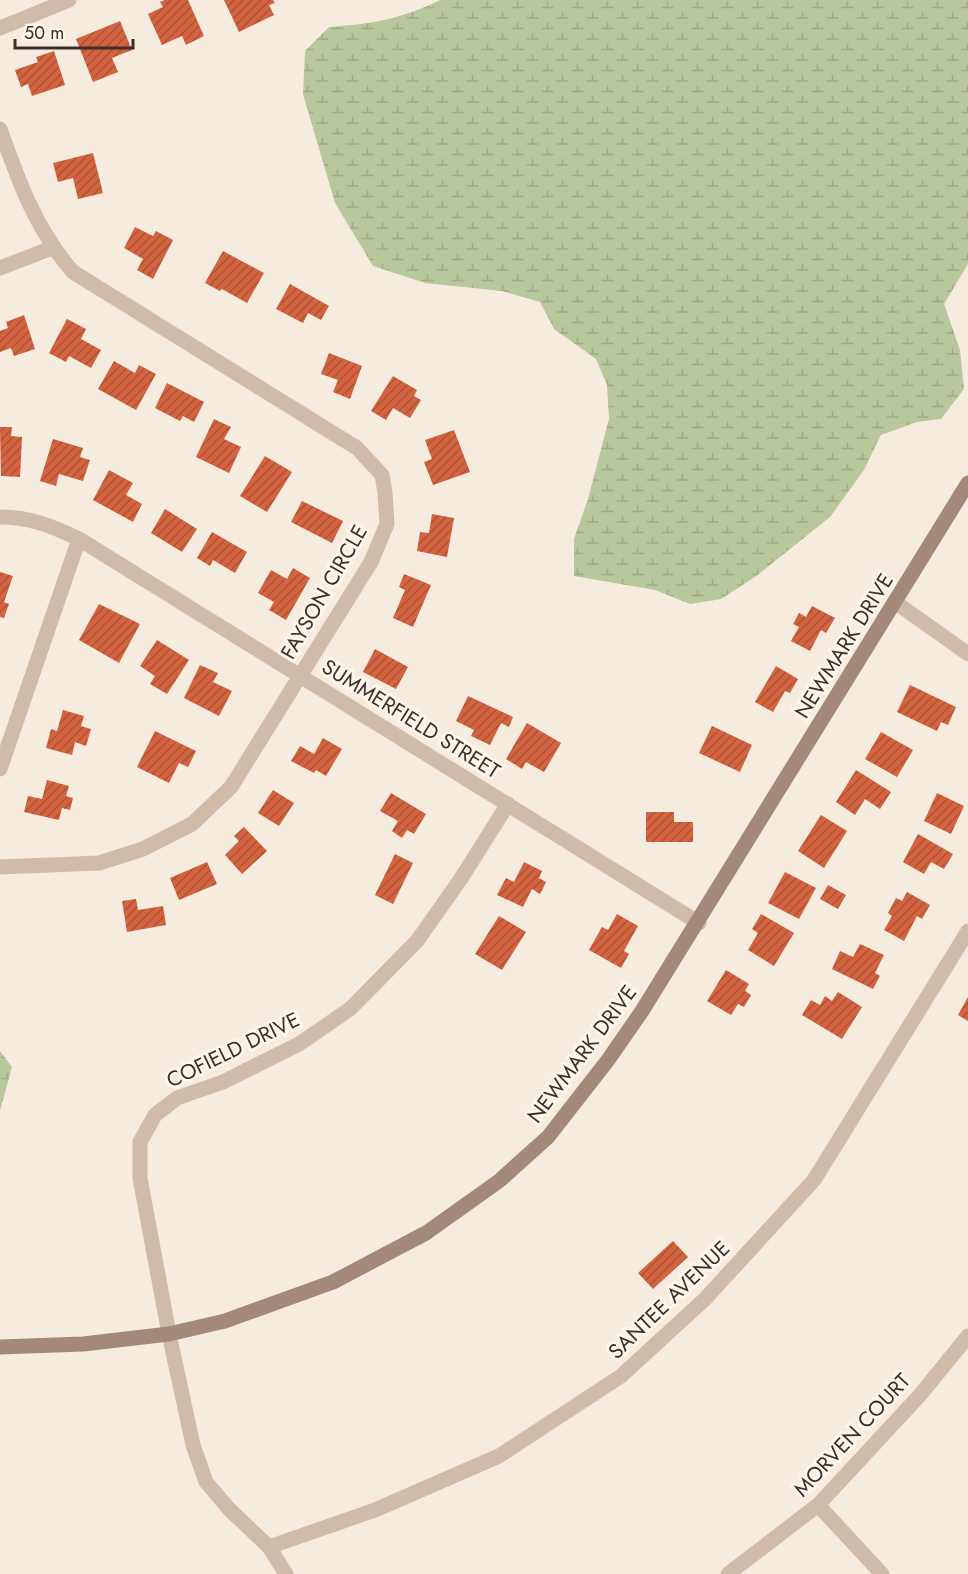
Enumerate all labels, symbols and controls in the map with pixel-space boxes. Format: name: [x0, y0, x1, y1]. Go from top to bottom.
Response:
scale bar: [15, 12, 134, 50]
text: 50 m: [24, 20, 64, 46]
street label: FAYSON CIRCLE: [273, 519, 375, 665]
street label: NEWMARK DRIVE: [787, 568, 901, 724]
street label: SUMMERFIELD STREET: [316, 652, 506, 786]
street label: NEWMARK DRIVE: [520, 979, 644, 1129]
street label: COFIELD DRIVE: [161, 1005, 305, 1095]
street label: SANTEE AVENUE: [601, 1234, 737, 1366]
street label: MORVEN COURT: [787, 1366, 917, 1503]

